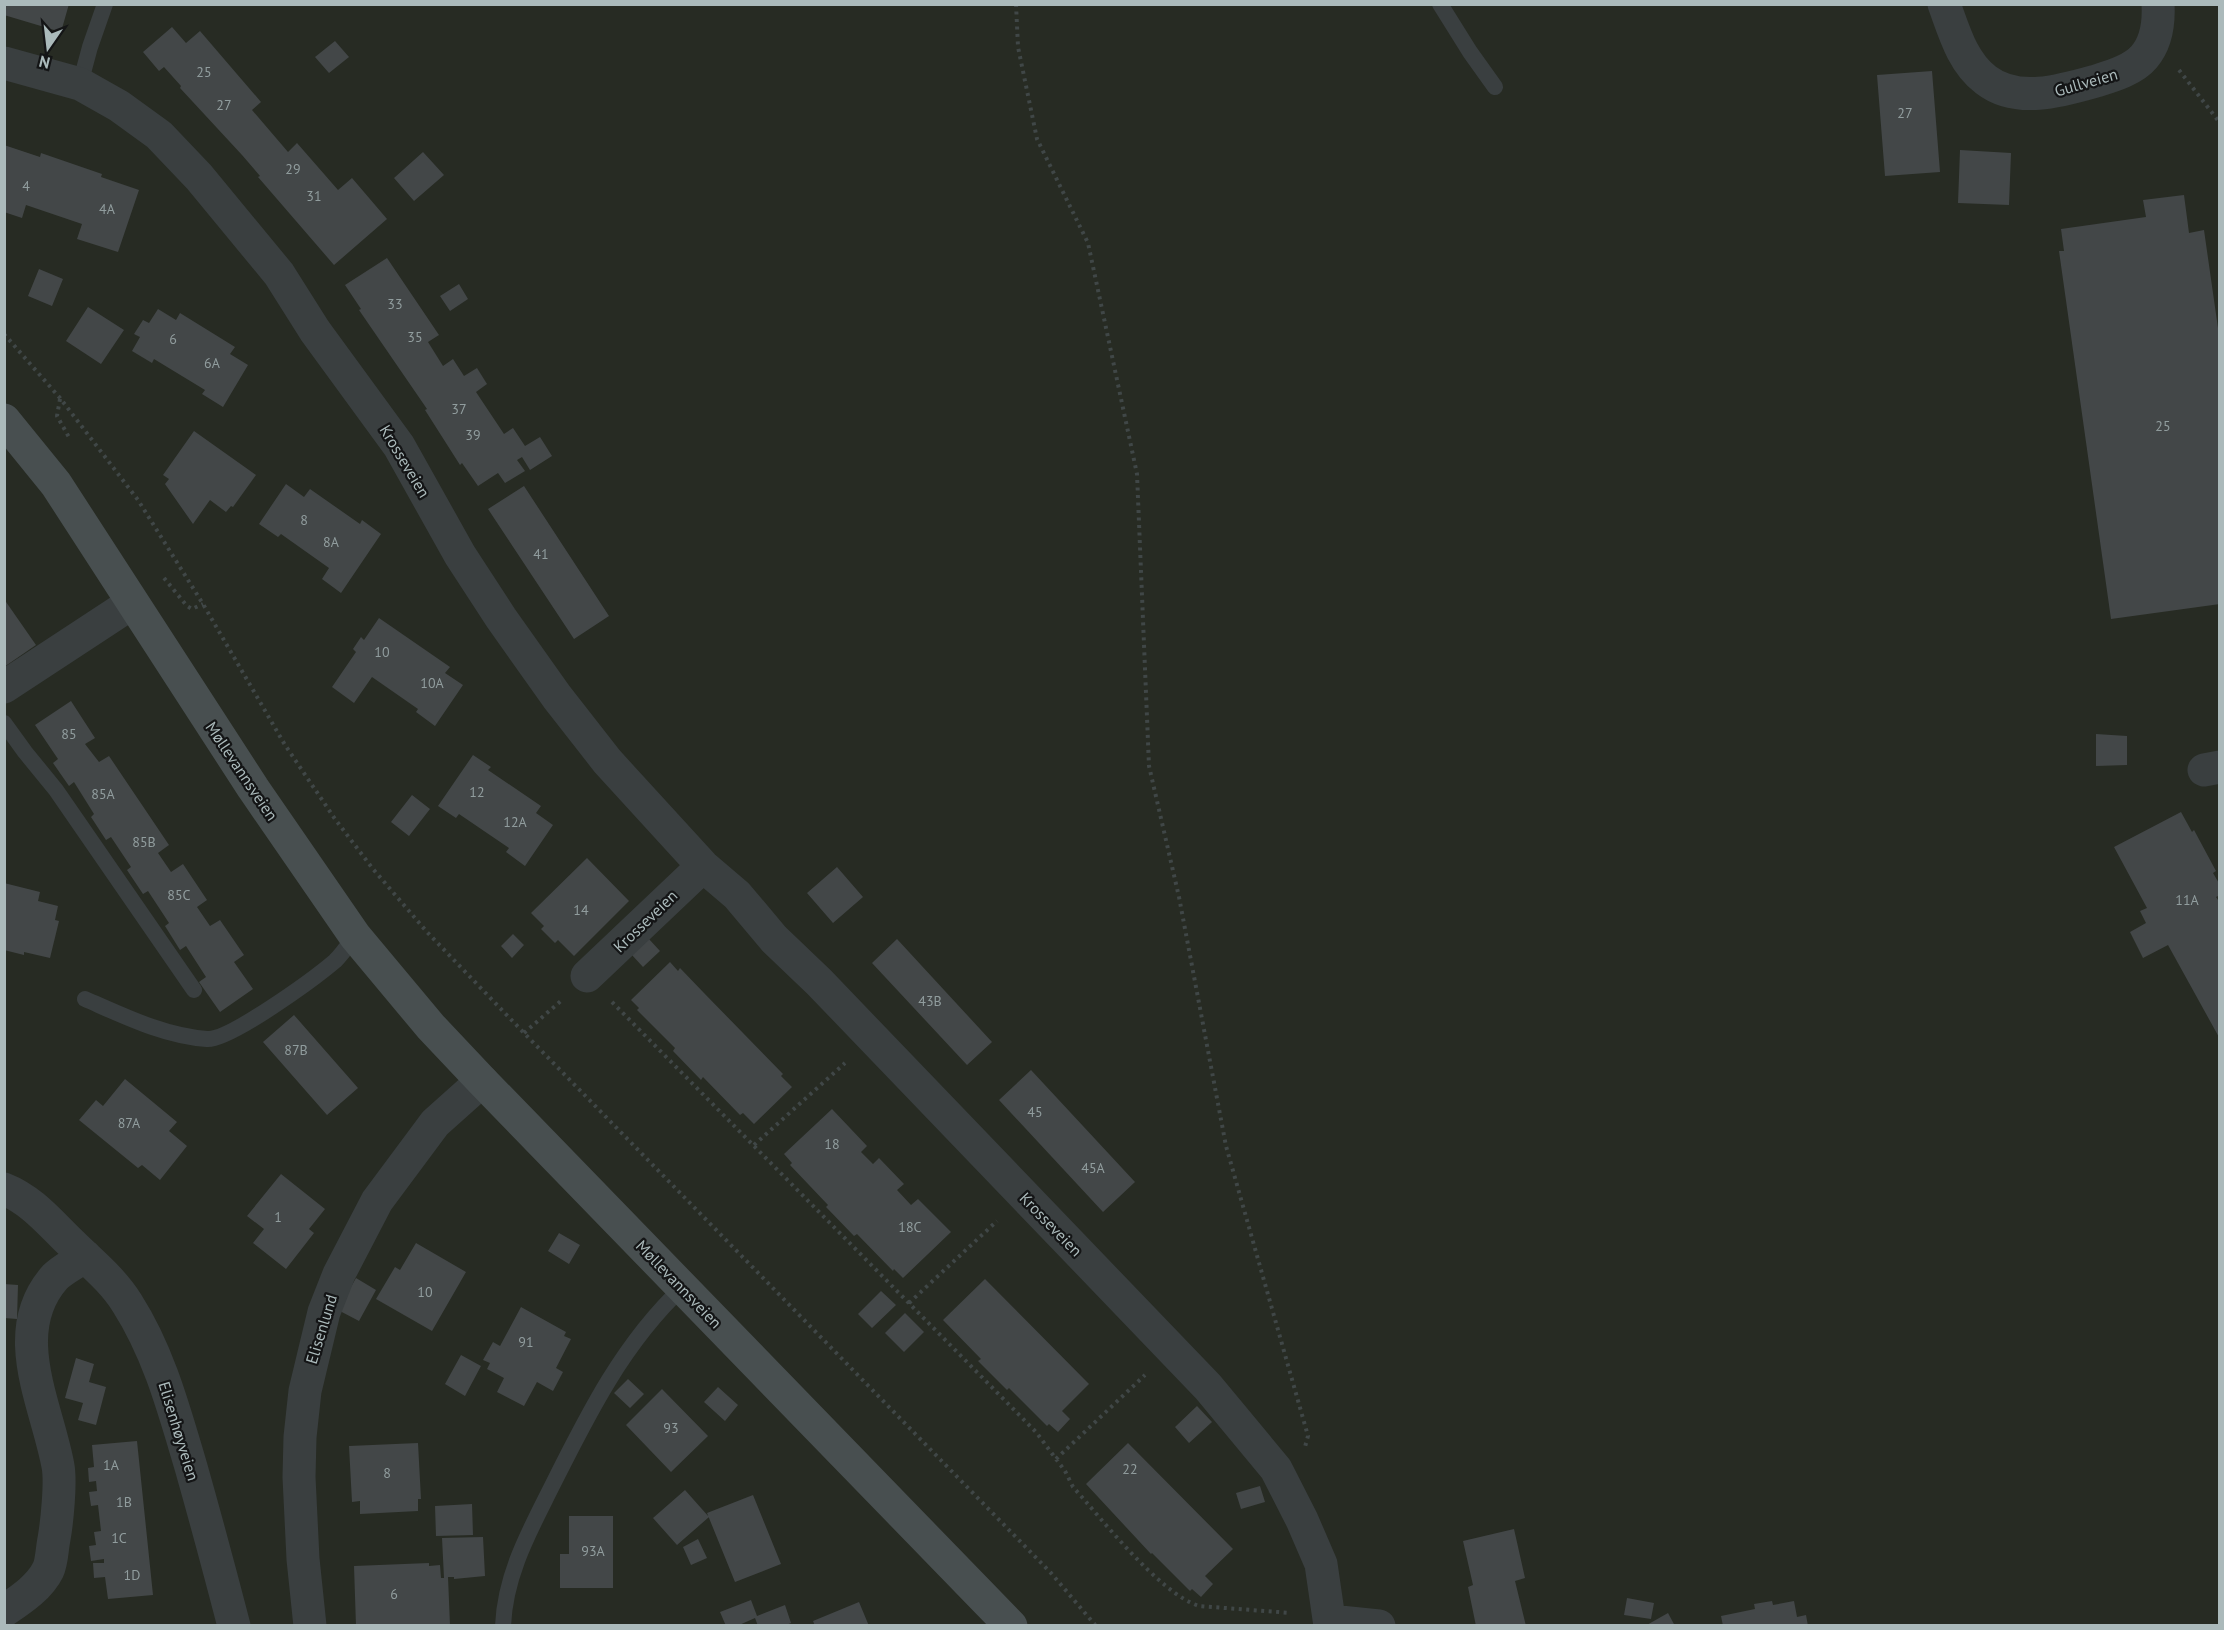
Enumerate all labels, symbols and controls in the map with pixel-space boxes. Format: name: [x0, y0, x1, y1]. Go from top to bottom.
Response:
north arrow: [18, 18, 78, 78]
text: N: [37, 52, 52, 74]
house number: 25: [196, 63, 212, 81]
street label: Gullveien: [2052, 63, 2120, 101]
house number: 27: [216, 96, 232, 114]
house number: 27: [1897, 104, 1913, 122]
house number: 29: [285, 160, 301, 178]
house number: 4: [22, 177, 30, 195]
house number: 31: [306, 187, 322, 205]
house number: 4A: [99, 200, 116, 218]
house number: 33: [387, 295, 403, 313]
house number: 35: [407, 328, 423, 346]
house number: 6: [169, 330, 177, 348]
house number: 6A: [204, 354, 221, 372]
house number: 37: [451, 400, 467, 418]
house number: 25: [2155, 417, 2171, 435]
street label: Krosseveien: [375, 421, 435, 501]
house number: 39: [465, 426, 481, 444]
house number: 8: [300, 511, 308, 529]
house number: 8A: [323, 533, 340, 551]
house number: 41: [533, 545, 549, 563]
house number: 10: [374, 643, 390, 661]
house number: 10A: [420, 674, 445, 692]
street label: Møllevannsveien: [202, 718, 282, 824]
house number: 85: [61, 725, 77, 743]
house number: 12: [469, 783, 485, 801]
house number: 85A: [91, 785, 116, 803]
house number: 12A: [503, 813, 528, 831]
house number: 85B: [132, 833, 156, 851]
house number: 85C: [167, 886, 191, 904]
street label: Krosseveien: [609, 886, 681, 956]
house number: 11A: [2175, 891, 2200, 909]
house number: 14: [573, 901, 589, 919]
house number: 43B: [918, 992, 942, 1010]
house number: 87B: [284, 1041, 308, 1059]
house number: 45: [1027, 1103, 1043, 1121]
house number: 87A: [118, 1114, 141, 1132]
house number: 18: [824, 1135, 840, 1153]
house number: 45A: [1081, 1159, 1106, 1177]
street label: Krosseveien: [1016, 1188, 1086, 1260]
house number: 1: [274, 1208, 282, 1226]
house number: 18C: [898, 1218, 922, 1236]
street label: Møllevannsveien: [632, 1236, 726, 1332]
house number: 10: [417, 1283, 433, 1301]
street label: Elisenlund: [301, 1292, 341, 1366]
house number: 91: [518, 1333, 534, 1351]
street label: Elisenhøyveien: [154, 1379, 204, 1483]
house number: 93: [663, 1419, 679, 1437]
house number: 1A: [103, 1456, 120, 1474]
house number: 22: [1122, 1460, 1138, 1478]
house number: 8: [383, 1464, 391, 1482]
house number: 1B: [116, 1493, 132, 1511]
house number: 1C: [111, 1529, 127, 1547]
house number: 93A: [581, 1542, 606, 1560]
house number: 1D: [124, 1566, 140, 1584]
house number: 6: [390, 1585, 398, 1603]

